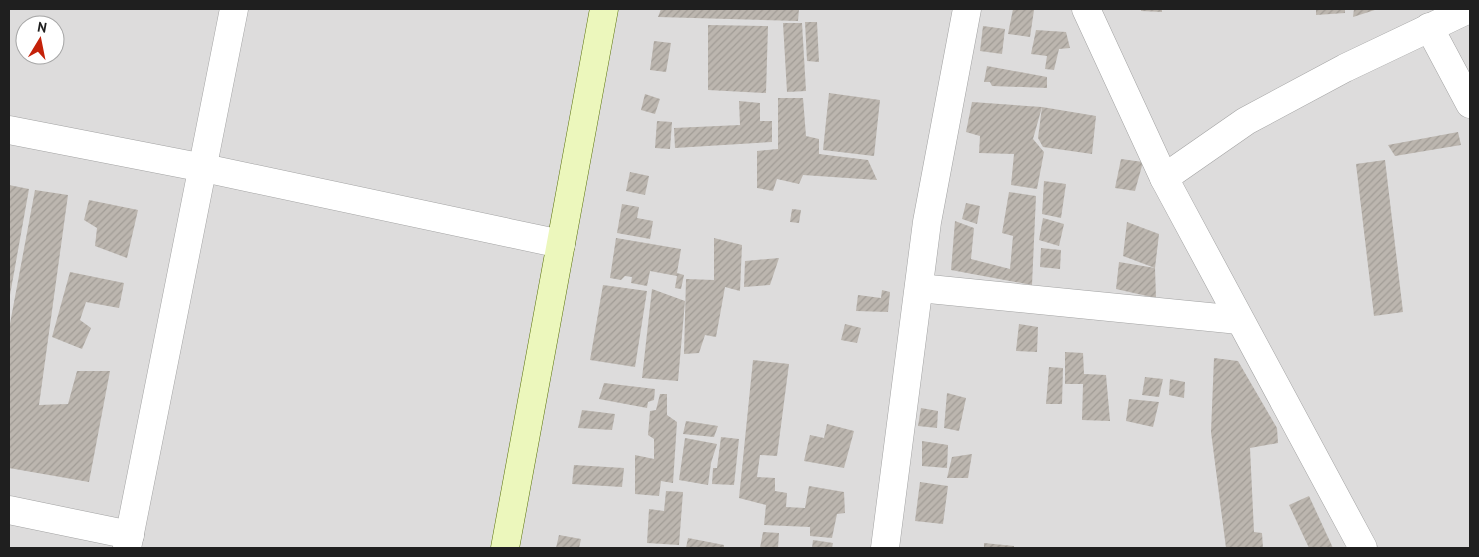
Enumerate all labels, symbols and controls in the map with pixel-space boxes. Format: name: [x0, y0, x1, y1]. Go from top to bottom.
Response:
north arrow: [15, 15, 65, 65]
text: N: [36, 18, 48, 37]

